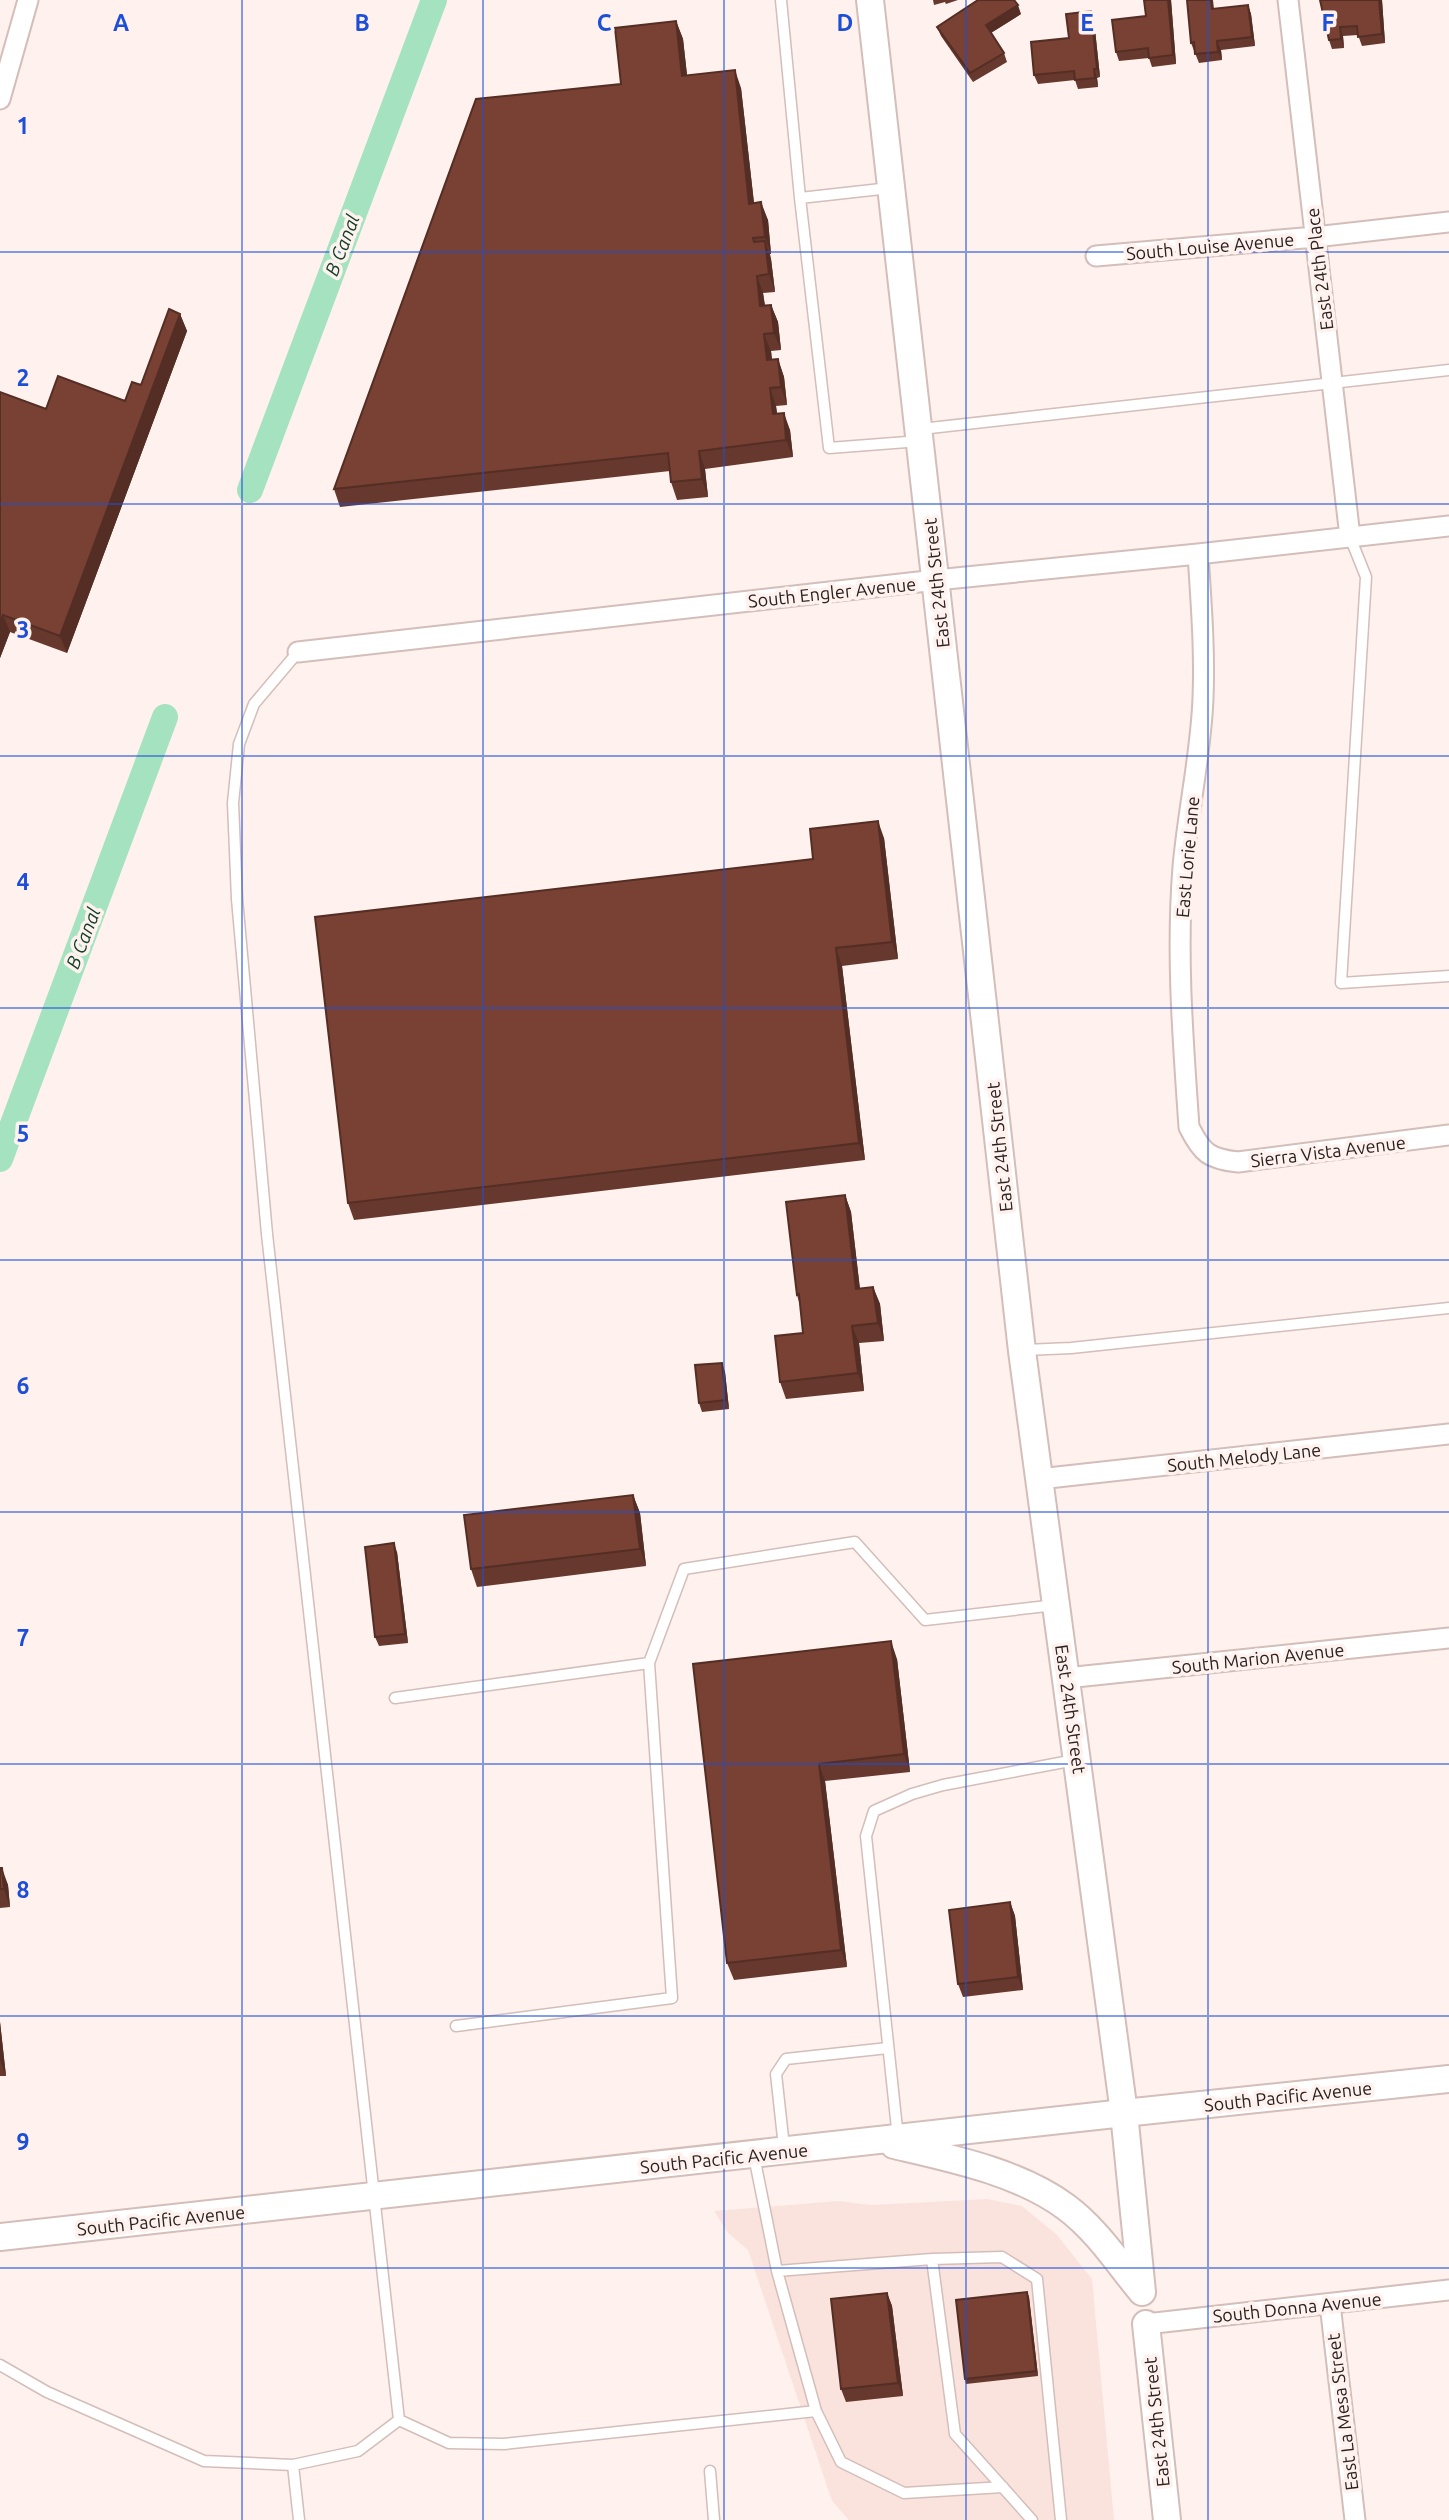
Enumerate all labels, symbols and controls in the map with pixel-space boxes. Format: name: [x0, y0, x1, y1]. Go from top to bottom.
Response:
text: A: [113, 10, 129, 35]
text: B: [354, 10, 370, 35]
text: C: [597, 10, 612, 35]
text: D: [837, 10, 853, 35]
text: E: [1080, 10, 1094, 35]
text: F: [1322, 10, 1335, 35]
text: 1: [17, 113, 29, 138]
street label: East 24th Place: [1302, 207, 1336, 331]
water label: B Canal: [320, 211, 364, 279]
street label: South Louise Avenue: [1125, 229, 1295, 263]
text: 2: [17, 365, 29, 390]
street label: East 24th Street: [919, 517, 953, 649]
street label: South Engler Avenue: [747, 573, 917, 611]
text: 3: [17, 617, 29, 642]
street label: East Lorie Lane: [1172, 795, 1202, 919]
text: 4: [17, 869, 30, 894]
water label: B Canal: [61, 904, 105, 972]
street label: East 24th Street: [982, 1081, 1016, 1213]
text: 5: [17, 1121, 29, 1146]
street label: Sierra Vista Avenue: [1249, 1132, 1407, 1170]
text: 6: [17, 1373, 30, 1398]
street label: South Melody Lane: [1166, 1439, 1322, 1475]
text: 7: [17, 1625, 29, 1650]
street label: South Marion Avenue: [1171, 1639, 1345, 1677]
street label: East 24th Street: [1052, 1643, 1090, 1775]
text: 8: [17, 1877, 29, 1902]
street label: South Pacific Avenue: [1203, 2077, 1373, 2115]
text: 9: [17, 2129, 29, 2154]
street label: South Pacific Avenue: [639, 2139, 809, 2177]
street label: South Pacific Avenue: [76, 2201, 246, 2239]
street label: South Donna Avenue: [1212, 2288, 1382, 2326]
street label: East La Mesa Street: [1322, 2332, 1362, 2492]
street label: East 24th Street: [1139, 2356, 1173, 2488]

